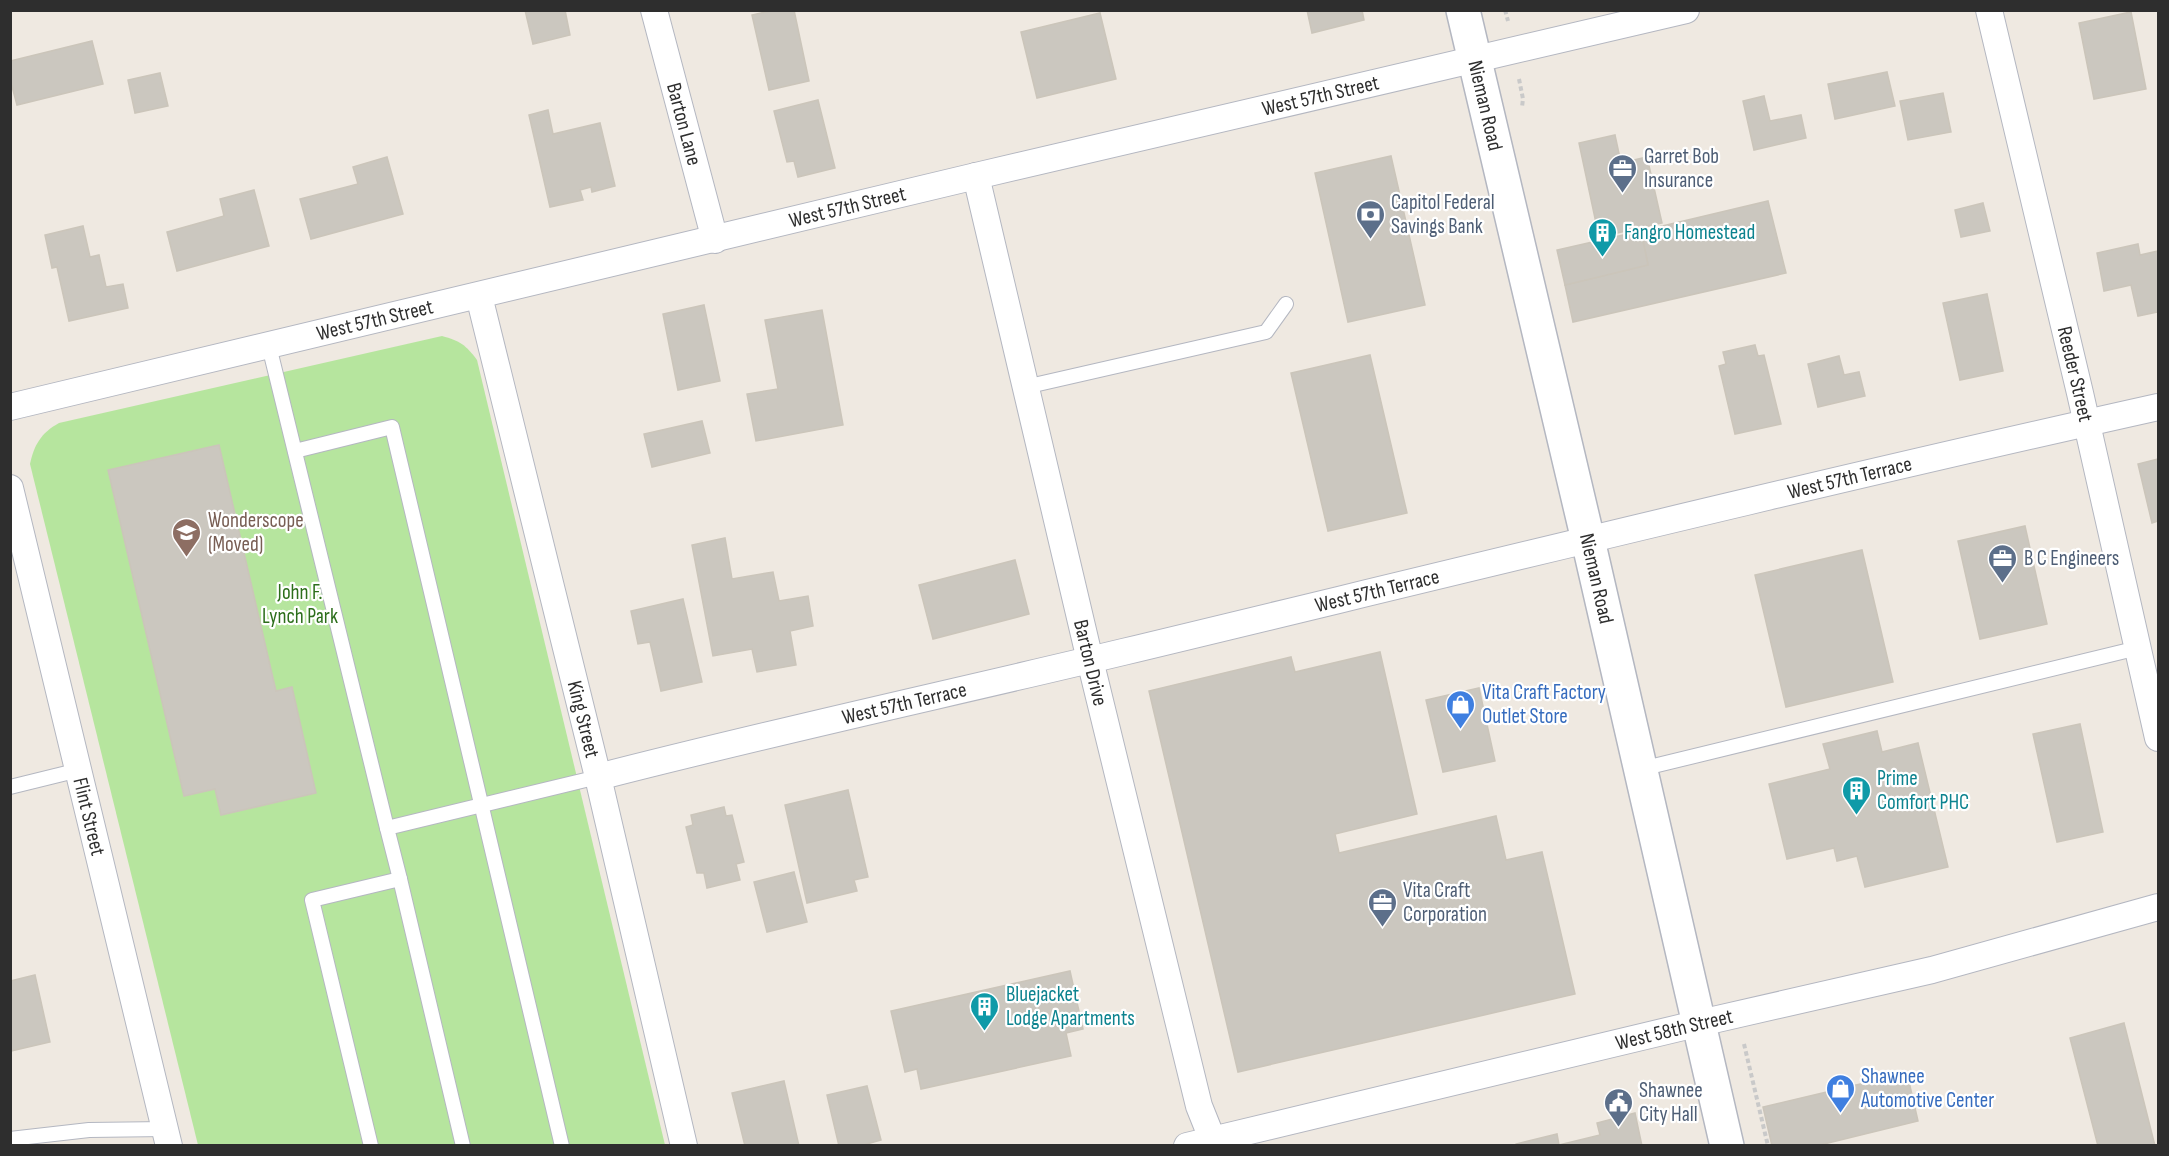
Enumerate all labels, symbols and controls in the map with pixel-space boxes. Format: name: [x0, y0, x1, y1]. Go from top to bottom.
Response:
street label: Nieman Road: [1463, 58, 1508, 153]
street label: West 57th Street: [1260, 70, 1381, 121]
street label: Barton Lane: [661, 80, 707, 168]
place label: Garret Bob Insurance: [1644, 144, 1719, 193]
office icon: Garret Bob Insurance: [1607, 152, 1639, 194]
street label: West 57th Street: [787, 181, 908, 233]
place label: Capitol Federal Savings Bank: [1391, 190, 1495, 239]
bank icon: Capitol Federal Savings Bank: [1354, 198, 1386, 240]
building icon: Fangro Homestead: [1587, 216, 1619, 258]
place label: Fangro Homestead: [1624, 220, 1755, 245]
street label: West 57th Street: [314, 294, 436, 346]
street label: Reeder Street: [2052, 324, 2099, 424]
street label: West 57th Terrace: [1785, 451, 1914, 504]
place label: Wonderscope (Moved): [208, 508, 304, 557]
school or university icon: Wonderscope (Moved): [171, 516, 203, 558]
street label: Nieman Road: [1574, 531, 1619, 626]
office icon: B C Engineers: [1987, 542, 2019, 584]
place label: B C Engineers: [2024, 546, 2119, 571]
street label: West 57th Terrace: [1312, 564, 1442, 618]
park label: John F. Lynch Park: [262, 580, 338, 629]
street label: Barton Drive: [1068, 617, 1113, 708]
street label: West 57th Terrace: [840, 677, 969, 730]
street label: King Street: [562, 678, 605, 760]
place label: Vita Craft Factory Outlet Store: [1482, 680, 1606, 729]
shop icon: Vita Craft Factory Outlet Store: [1445, 688, 1477, 730]
place label: Prime Comfort PHC: [1877, 766, 1969, 815]
building icon: Prime Comfort PHC: [1840, 774, 1872, 816]
street label: Flint Street: [68, 775, 111, 858]
place label: Vita Craft Corporation: [1403, 878, 1487, 927]
office icon: Vita Craft Corporation: [1366, 886, 1398, 928]
place label: Bluejacket Lodge Apartments: [1006, 982, 1135, 1031]
building icon: Bluejacket Lodge Apartments: [969, 990, 1001, 1032]
street label: West 58th Street: [1613, 1003, 1735, 1055]
place label: Shawnee Automotive Center: [1860, 1064, 1994, 1113]
shop icon: Shawnee Automotive Center: [1824, 1072, 1856, 1114]
place label: Shawnee City Hall: [1639, 1078, 1703, 1127]
public building icon: Shawnee City Hall: [1602, 1086, 1634, 1128]

